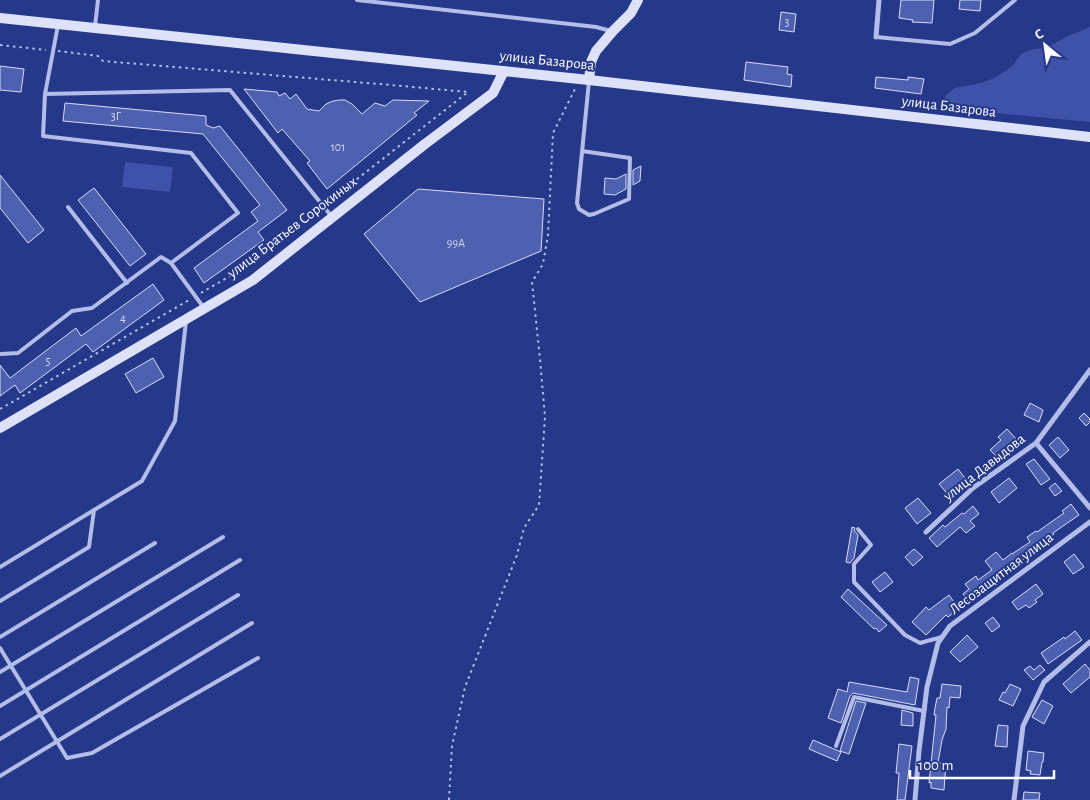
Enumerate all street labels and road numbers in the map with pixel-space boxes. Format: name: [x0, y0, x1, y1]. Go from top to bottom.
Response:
street label: улица Базарова: [498, 48, 595, 73]
street label: улица Базарова: [900, 93, 997, 120]
street label: улица Братьев Сорокиных: [224, 174, 360, 281]
street label: улица Давыдова: [940, 431, 1028, 504]
street label: Лесозащитная улица: [947, 530, 1056, 617]

